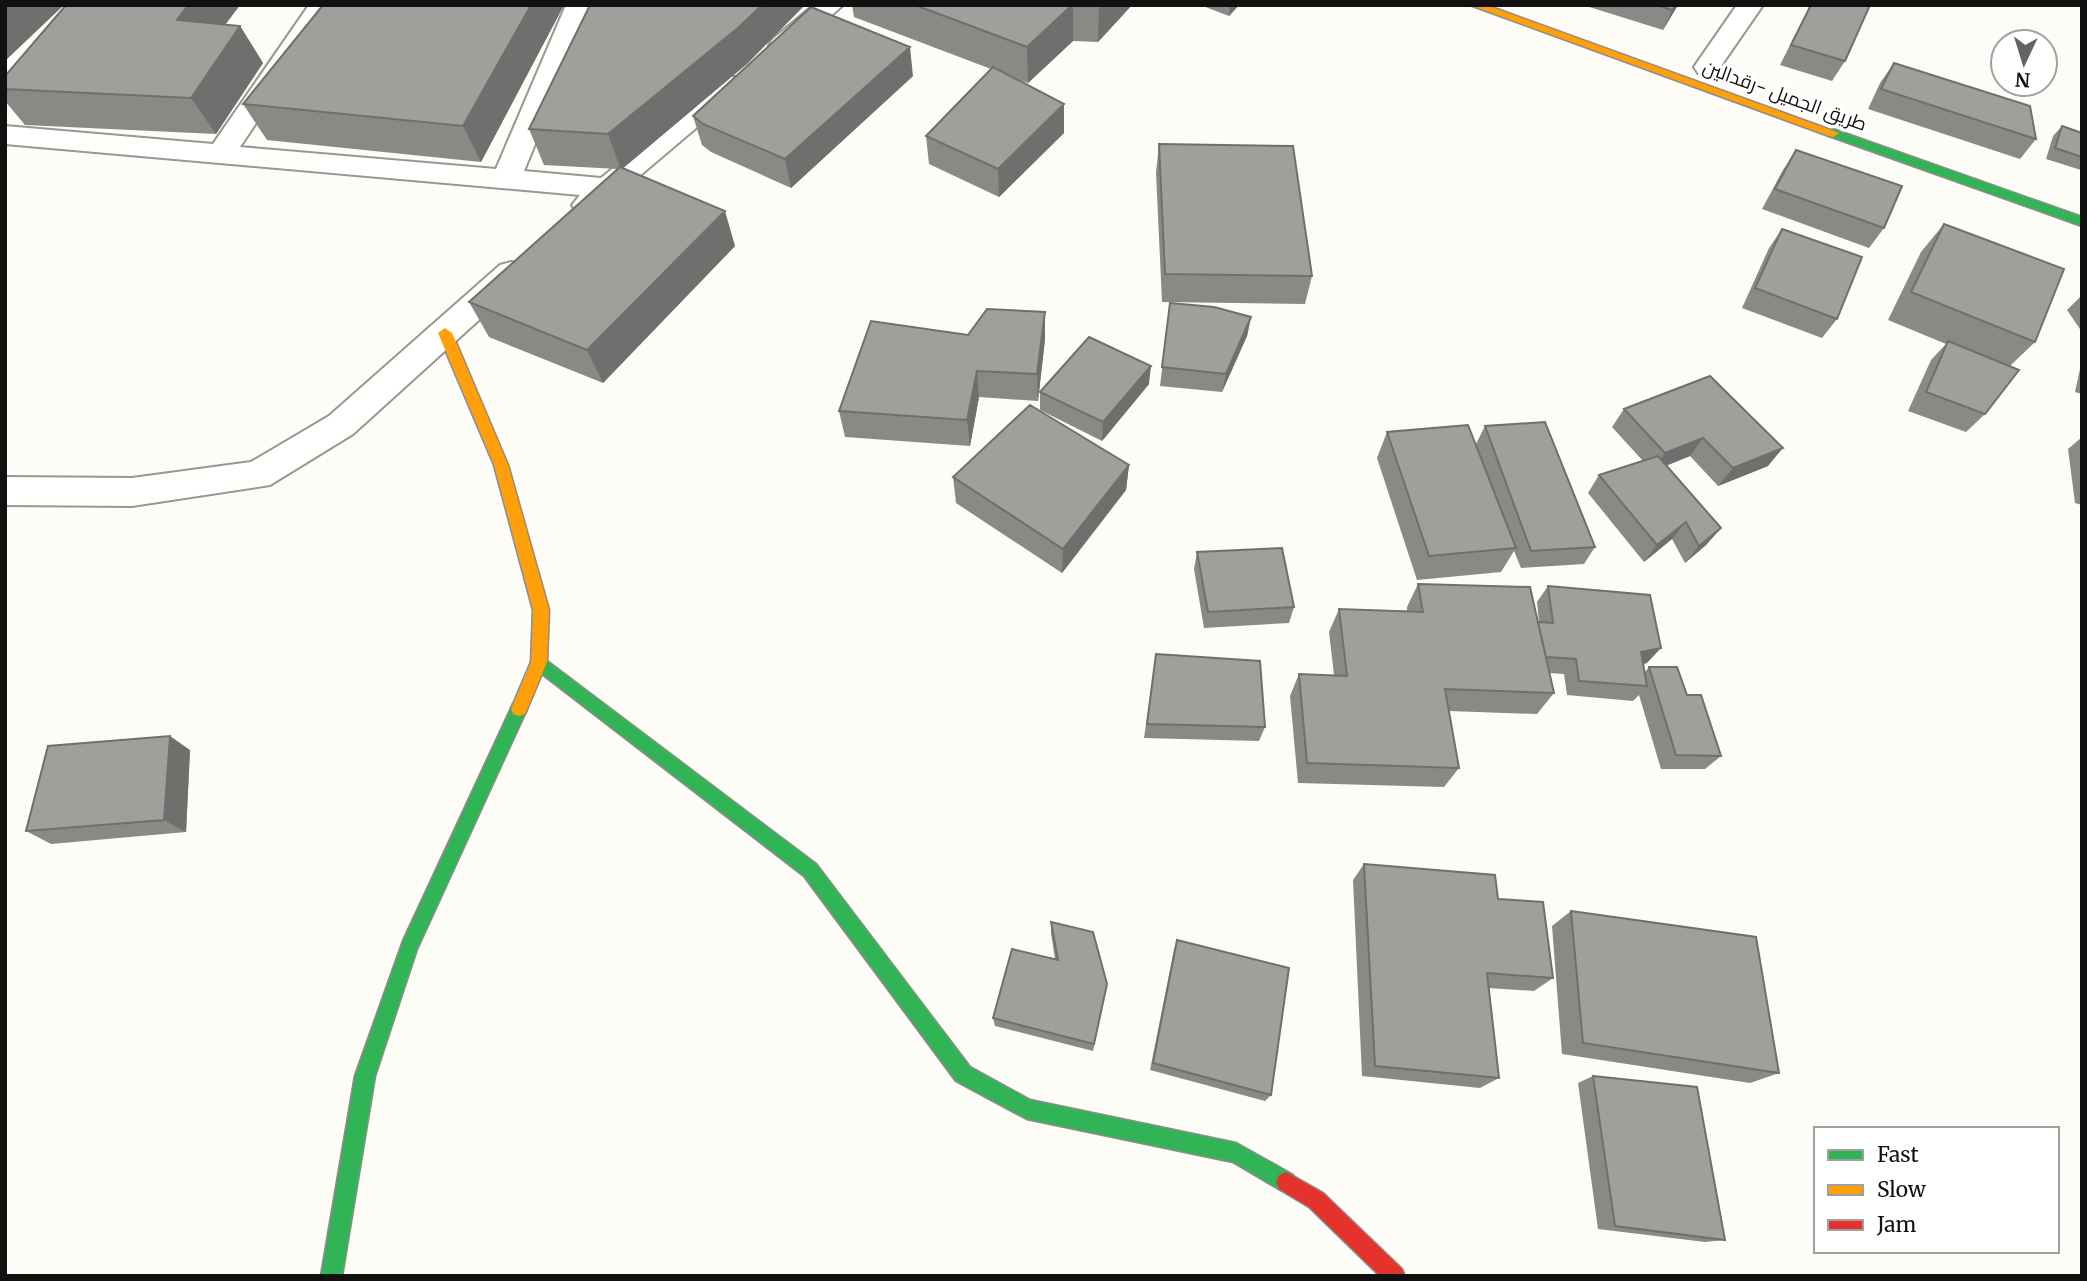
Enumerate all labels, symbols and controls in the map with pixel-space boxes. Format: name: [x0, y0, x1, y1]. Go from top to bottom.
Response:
north arrow: [1989, 28, 2059, 98]
street label: طريق الجميل -رقدالين: [1699, 54, 1870, 137]
text: N: [2014, 67, 2031, 92]
legend: [1814, 1127, 2059, 1253]
text: Fast: [1877, 1141, 1919, 1168]
text: Slow: [1877, 1176, 1926, 1203]
text: Jam: [1876, 1211, 1916, 1238]

